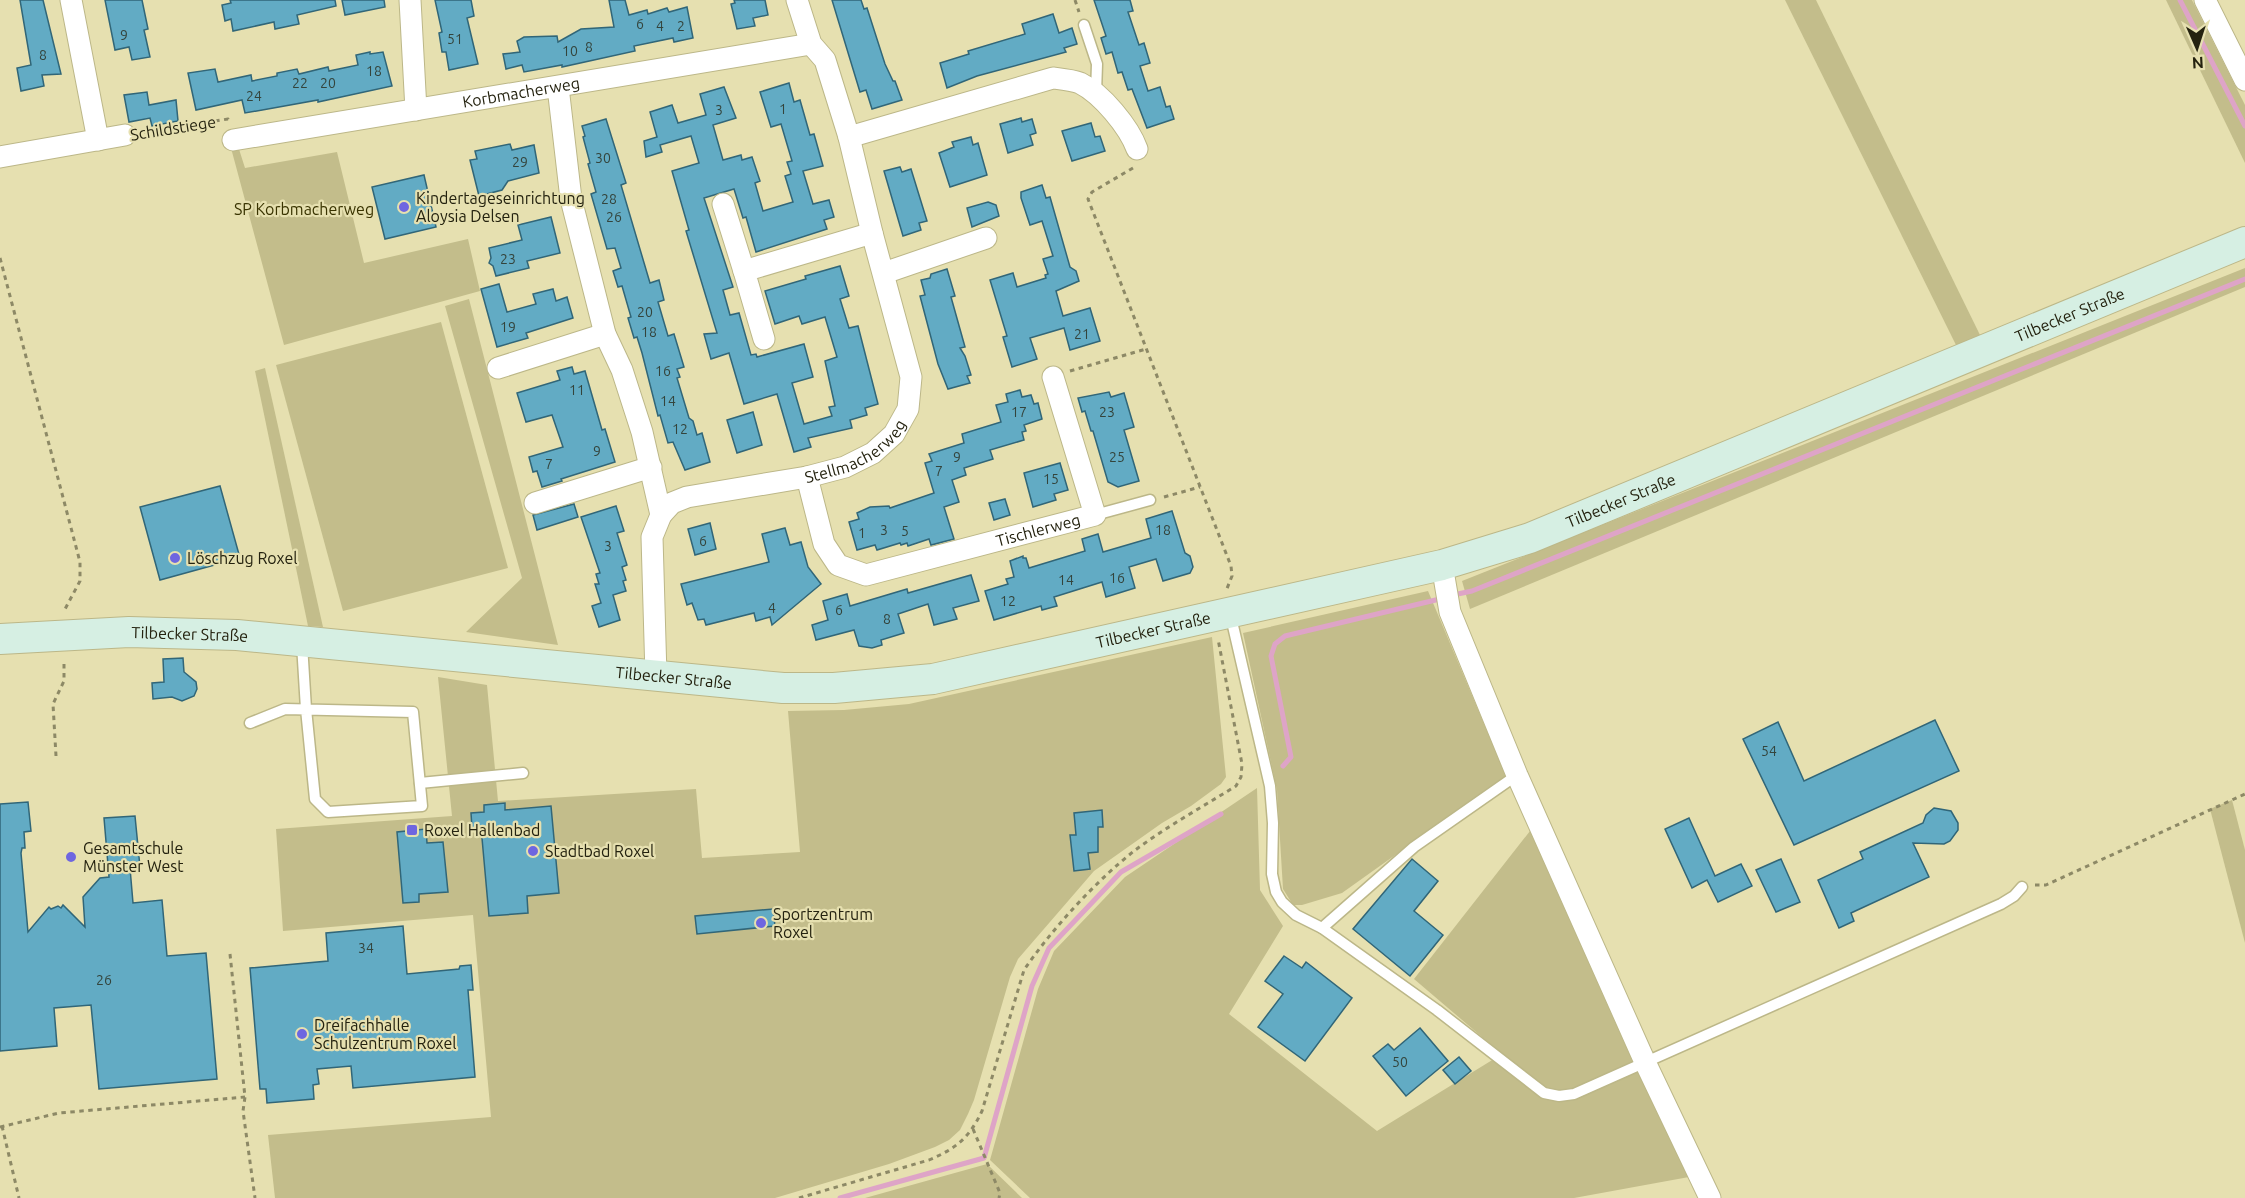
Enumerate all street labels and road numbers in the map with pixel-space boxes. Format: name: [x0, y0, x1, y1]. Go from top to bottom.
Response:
street label: Korbmacherweg: [461, 74, 581, 111]
street label: Schildstiege: [129, 112, 217, 144]
street label: Tilbecker Straße: [2012, 284, 2127, 345]
street label: Stellmacherweg: [803, 416, 909, 486]
street label: Tilbecker Straße: [1563, 470, 1678, 531]
street label: Tischlerweg: [994, 510, 1082, 550]
street label: Tilbecker Straße: [1094, 608, 1212, 651]
street label: Tilbecker Straße: [131, 623, 249, 645]
street label: Tilbecker Straße: [615, 663, 733, 692]

